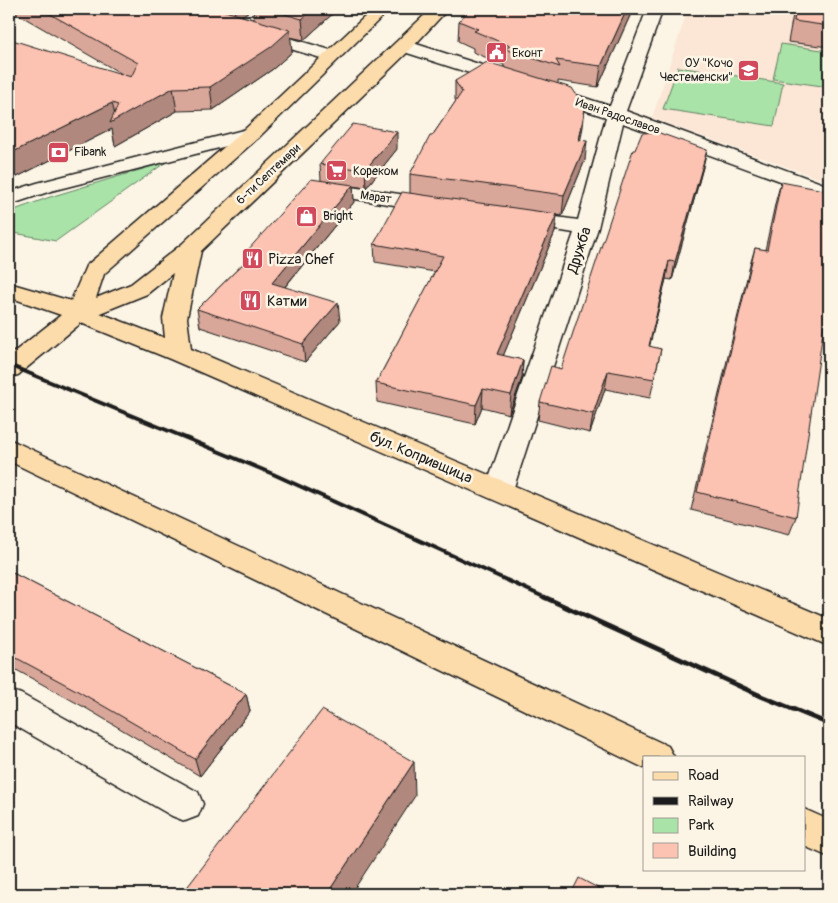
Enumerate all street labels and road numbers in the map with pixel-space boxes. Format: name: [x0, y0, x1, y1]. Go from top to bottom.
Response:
street label: Иван Радославов: [573, 95, 662, 138]
street label: 6-ти Септември: [233, 140, 304, 208]
street label: Марат: [359, 188, 393, 207]
street label: Дружба: [563, 225, 596, 277]
street label: бул. Копривщица: [366, 427, 475, 488]

